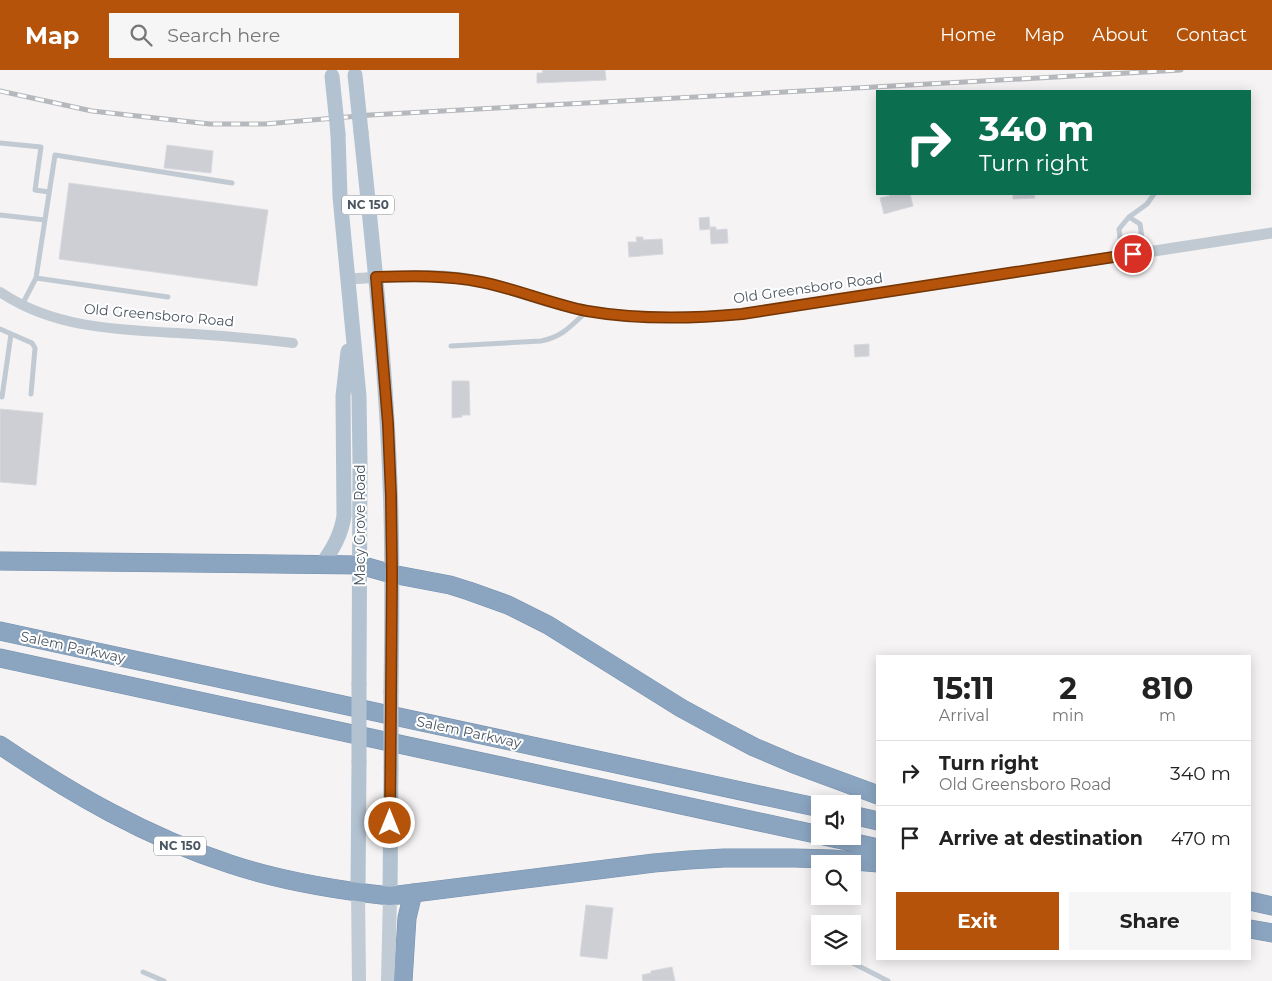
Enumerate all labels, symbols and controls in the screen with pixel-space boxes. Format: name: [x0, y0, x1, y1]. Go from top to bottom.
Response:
search box: [109, 13, 459, 58]
text: Map: [25, 21, 79, 50]
icon: search: [127, 21, 155, 49]
text: Search here: [167, 24, 280, 47]
text: Home: [940, 24, 996, 46]
text: Map: [1024, 24, 1064, 46]
text: About: [1092, 24, 1148, 46]
text: Contact: [1176, 24, 1247, 46]
text: 340 m: [979, 107, 1094, 150]
icon: right: [896, 110, 961, 175]
text: Turn right: [979, 150, 1089, 177]
road number: NC 150: [342, 196, 394, 214]
pin: [1112, 233, 1154, 275]
icon: arrive: [1119, 240, 1147, 268]
street label: Old Greensboro Road: [732, 269, 884, 307]
street label: Old Greensboro Road: [83, 299, 235, 331]
street label: Macy Grove Road: [351, 464, 369, 586]
street label: Salem Parkway: [19, 627, 128, 667]
text: 15:11: [933, 670, 994, 707]
text: 2: [1059, 670, 1077, 707]
text: 810: [1142, 670, 1194, 707]
text: Arrival: [939, 706, 989, 725]
text: min: [1052, 706, 1084, 725]
text: m: [1159, 706, 1176, 725]
street label: Salem Parkway: [415, 712, 524, 752]
text: Turn right: [939, 752, 1039, 775]
icon: right: [896, 759, 924, 787]
text: 340 m: [1170, 762, 1231, 785]
text: Old Greensboro Road: [939, 775, 1111, 794]
map controls: [811, 795, 861, 965]
button: sound: [811, 795, 861, 845]
position arrow: [363, 796, 415, 848]
icon: arrive: [896, 824, 924, 852]
text: Arrive at destination: [939, 827, 1143, 850]
text: 470 m: [1171, 827, 1231, 850]
road number: NC 150: [154, 836, 206, 856]
button: search: [811, 855, 861, 905]
button: Exit: [896, 892, 1059, 950]
button: Share: [1069, 892, 1231, 950]
button: layers: [811, 915, 861, 965]

